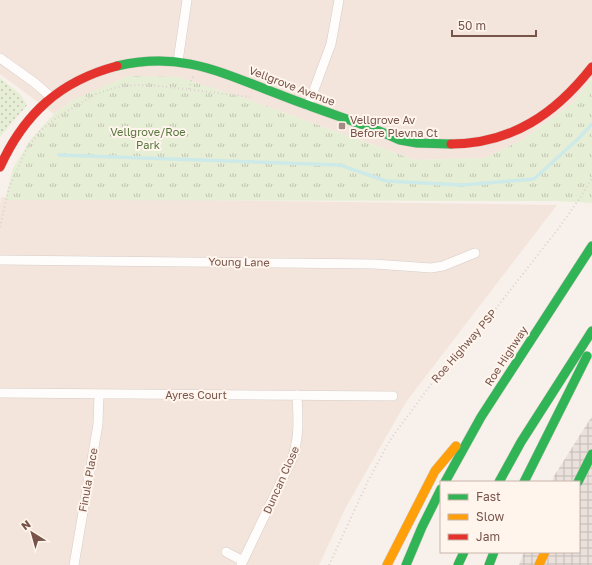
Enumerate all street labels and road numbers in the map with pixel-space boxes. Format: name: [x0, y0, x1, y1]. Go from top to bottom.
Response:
street label: Vellgrove Avenue: [247, 63, 337, 108]
street label: Young Lane: [208, 254, 270, 269]
street label: Roe Highway PSP: [428, 306, 499, 385]
street label: Roe Highway: [481, 323, 530, 388]
street label: Ayres Court: [165, 388, 227, 401]
street label: Duncan Close: [260, 444, 301, 516]
street label: Finula Place: [75, 447, 100, 513]

